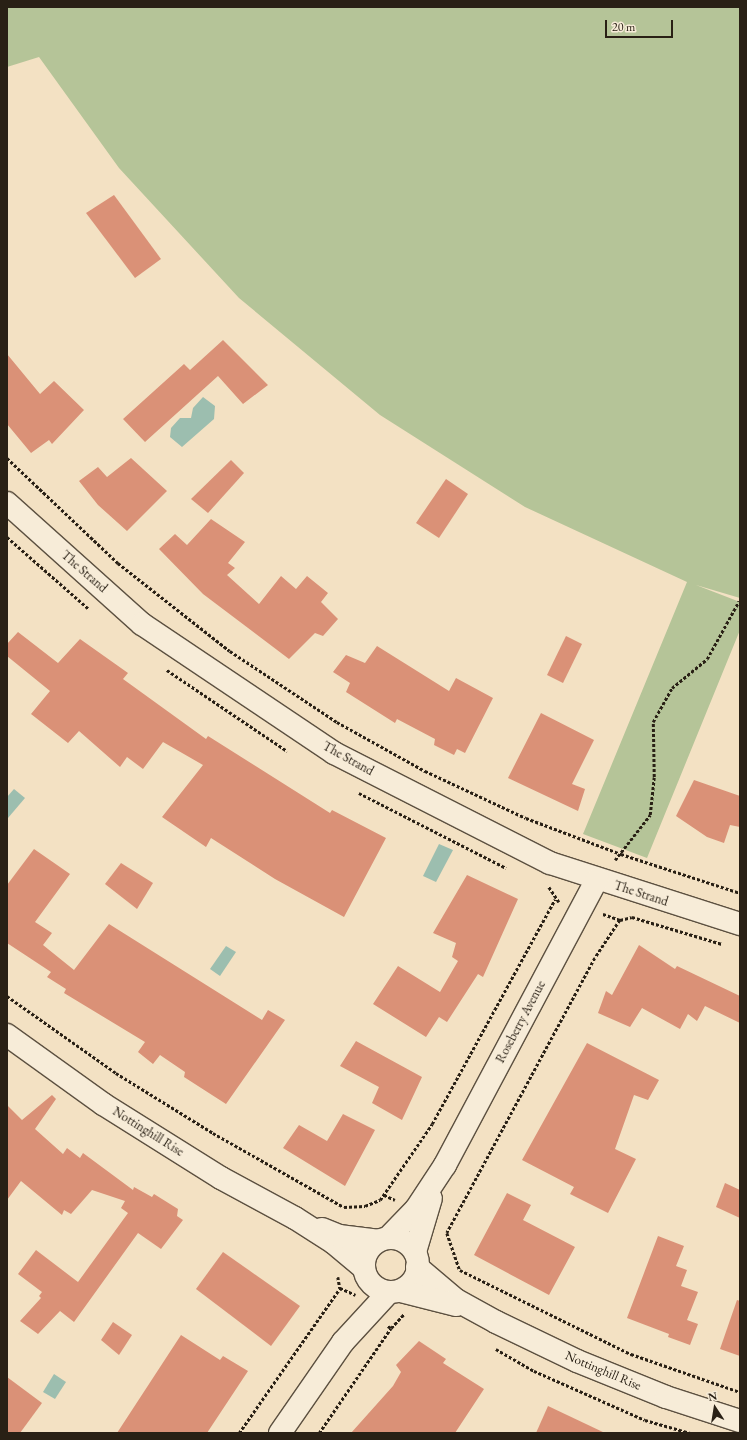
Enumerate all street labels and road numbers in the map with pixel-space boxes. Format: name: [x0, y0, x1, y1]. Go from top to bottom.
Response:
street label: The Strand: [58, 548, 110, 596]
street label: The Strand: [320, 739, 376, 779]
street label: The Strand: [612, 878, 670, 910]
street label: Roseberry Avenue: [493, 978, 549, 1066]
street label: Nottinghill Rise: [110, 1104, 186, 1160]
street label: Nottinghill Rise: [563, 1348, 643, 1394]

